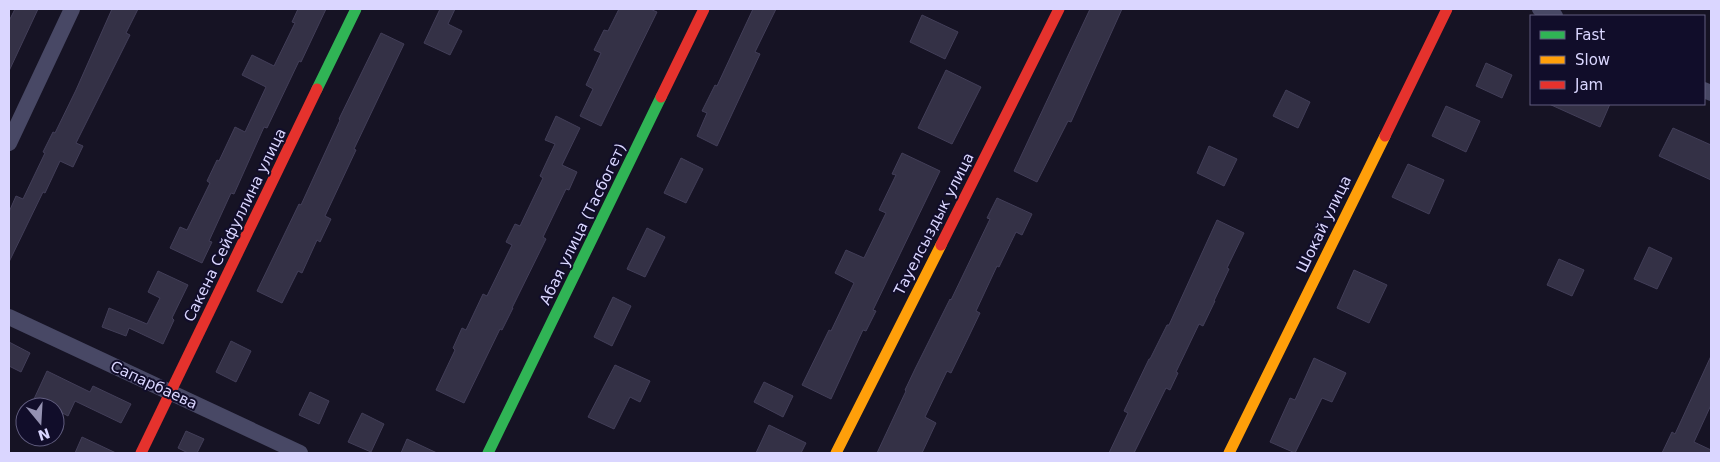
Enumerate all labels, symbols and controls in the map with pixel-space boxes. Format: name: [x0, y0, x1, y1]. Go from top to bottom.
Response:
legend: [1530, 15, 1705, 105]
text: Fast: [1575, 26, 1605, 44]
text: Slow: [1575, 51, 1610, 69]
text: Jam: [1574, 76, 1603, 94]
street label: Сакена Сейфуллина улица: [180, 125, 290, 325]
street label: Абая улица (Тасбогет): [536, 140, 630, 308]
street label: Тауелсыздык улица: [890, 150, 978, 299]
street label: Шокай улица: [1293, 173, 1355, 275]
street label: Сапарбаева: [108, 357, 200, 413]
north arrow: [15, 397, 65, 447]
text: N: [36, 425, 52, 444]

